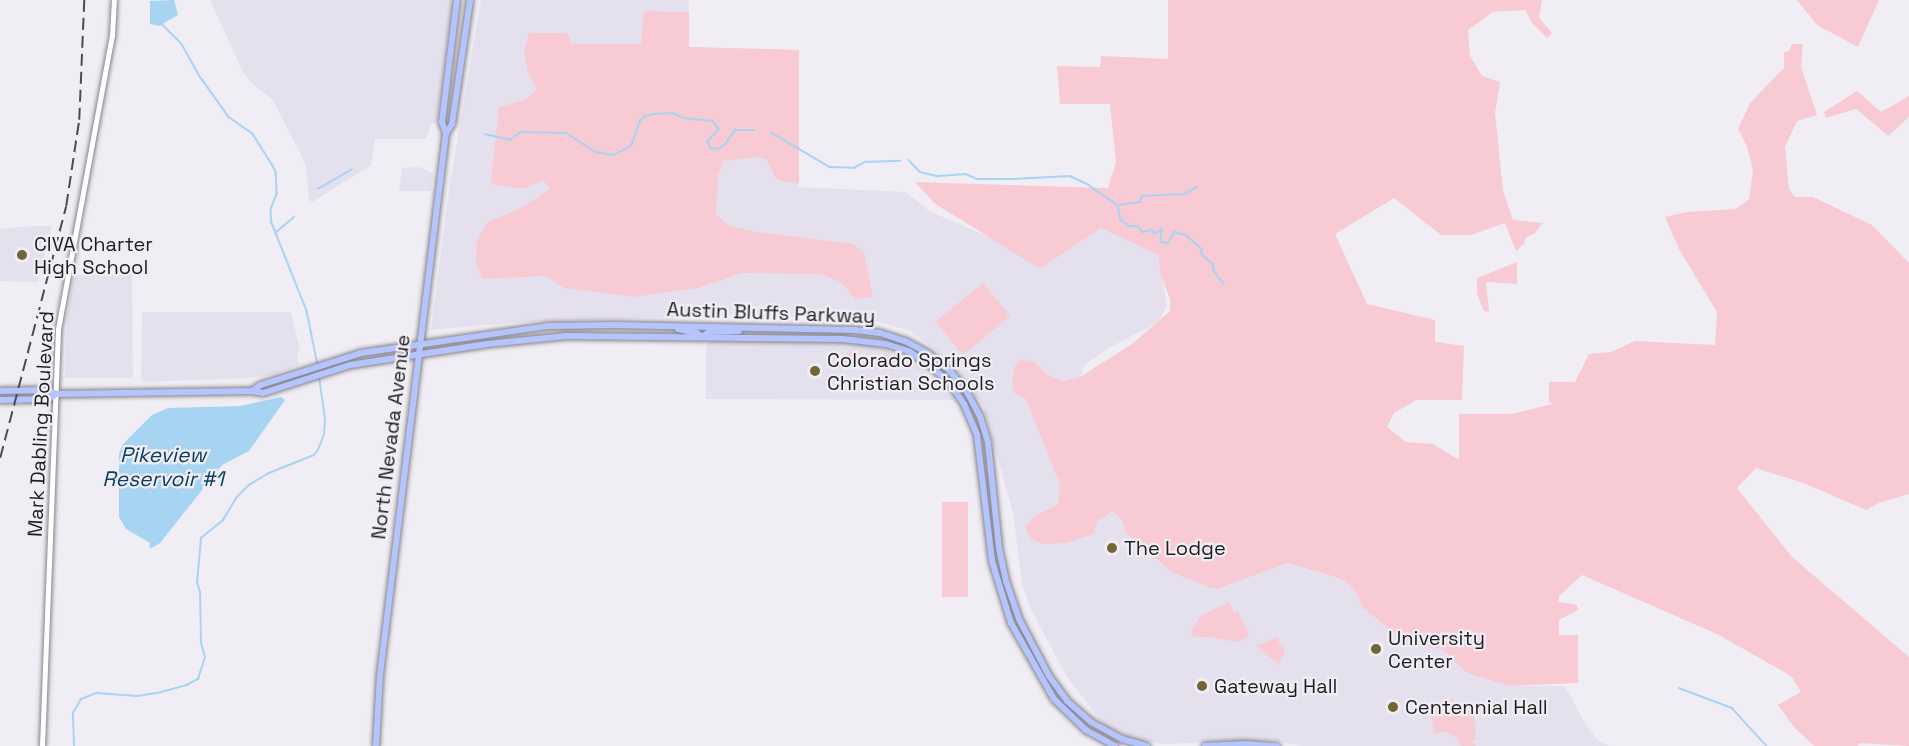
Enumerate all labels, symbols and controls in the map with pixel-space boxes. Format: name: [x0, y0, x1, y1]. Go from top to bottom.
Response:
place label: CIVA Charter High School: [34, 232, 153, 279]
marker: CIVA Charter High School: [15, 248, 29, 262]
street label: Austin Bluffs Parkway: [666, 297, 876, 329]
street label: Mark Dabling Boulevard: [23, 310, 59, 538]
street label: North Nevada Avenue: [367, 333, 415, 541]
place label: Colorado Springs Christian Schools: [827, 348, 994, 395]
marker: Colorado Springs Christian Schools: [808, 364, 822, 378]
water label: Pikeview Reservoir #1: [102, 442, 224, 492]
place label: The Lodge: [1124, 536, 1226, 560]
marker: The Lodge: [1105, 541, 1119, 555]
place label: University Center: [1388, 626, 1485, 673]
marker: University Center: [1369, 642, 1383, 656]
place label: Gateway Hall: [1214, 674, 1337, 698]
marker: Gateway Hall: [1195, 679, 1209, 693]
place label: Centennial Hall: [1405, 695, 1548, 719]
marker: Centennial Hall: [1386, 700, 1400, 714]

